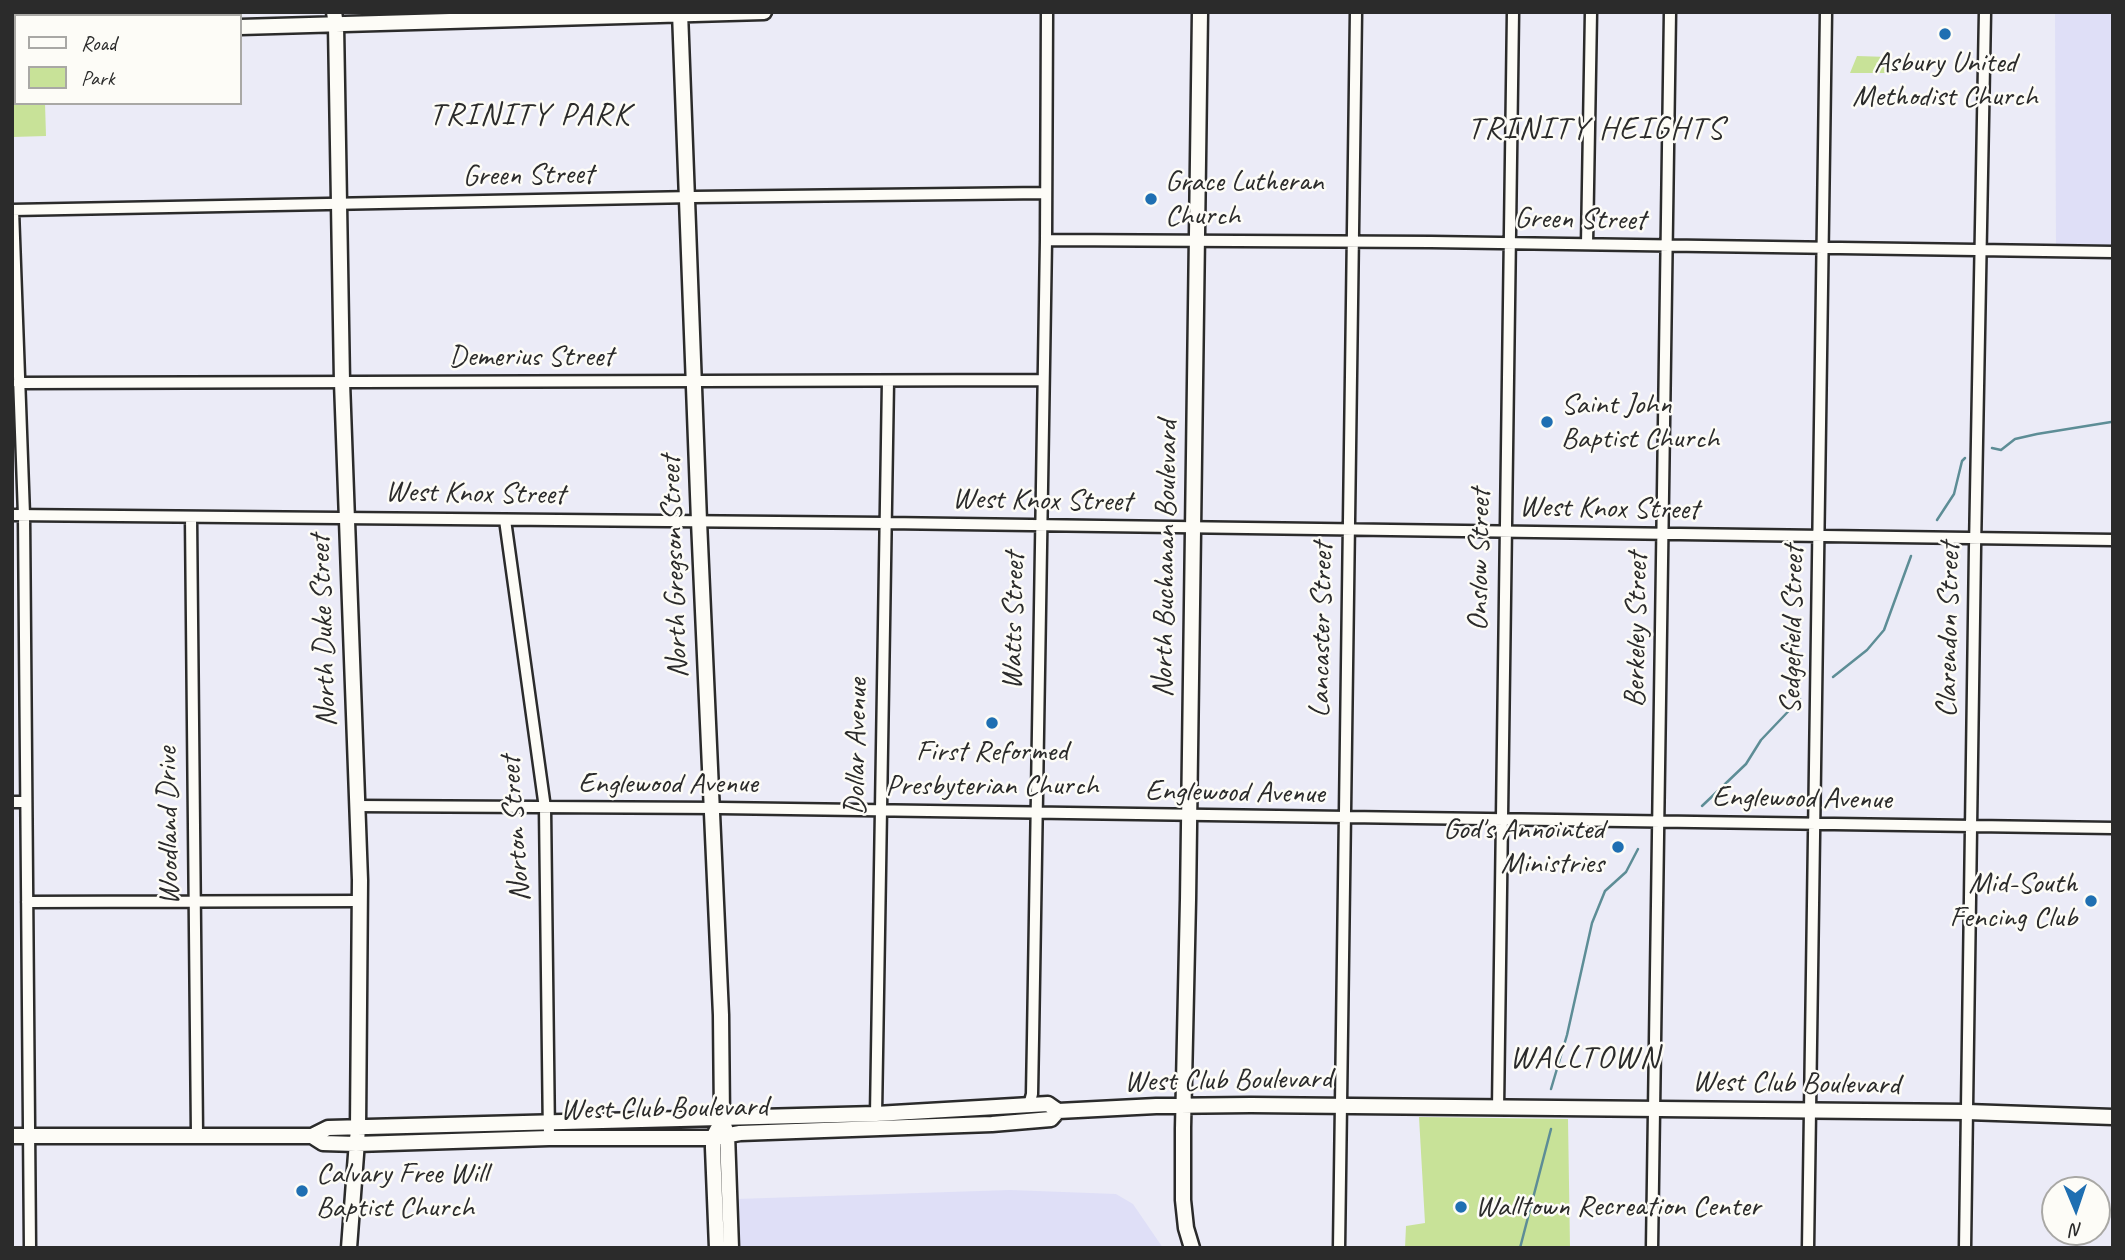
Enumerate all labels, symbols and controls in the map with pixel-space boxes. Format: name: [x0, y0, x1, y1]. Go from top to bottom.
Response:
legend: [14, 14, 242, 105]
marker: Asbury United Methodist Church: [1937, 26, 1953, 42]
text: Road: [81, 30, 116, 56]
place label: Asbury United Methodist Church: [1852, 45, 2038, 116]
text: Park: [81, 65, 114, 91]
district label: TRINITY PARK: [432, 97, 628, 135]
district label: TRINITY HEIGHTS: [1471, 111, 1721, 149]
street label: Green Street: [462, 157, 594, 195]
place label: Grace Lutheran Church: [1165, 164, 1323, 234]
marker: Grace Lutheran Church: [1143, 191, 1159, 207]
street label: Green Street: [1514, 201, 1646, 239]
street label: Demerius Street: [449, 339, 613, 375]
place label: Saint John Baptist Church: [1561, 387, 1719, 457]
marker: Saint John Baptist Church: [1539, 414, 1555, 430]
street label: North Buchanan Boulevard: [1146, 420, 1186, 698]
street label: North Gregson Street: [653, 455, 697, 679]
street label: West Knox Street: [385, 474, 565, 514]
street label: West Knox Street: [952, 481, 1132, 521]
street label: Onslow Street: [1461, 489, 1499, 631]
street label: West Knox Street: [1519, 489, 1699, 529]
street label: North Duke Street: [303, 534, 345, 728]
street label: Lancaster Street: [1302, 542, 1342, 718]
street label: Clarendon Street: [1929, 542, 1969, 718]
street label: Sedgefield Street: [1774, 545, 1812, 715]
street label: Watts Street: [995, 552, 1033, 690]
street label: Berkeley Street: [1618, 552, 1656, 708]
street label: Dollar Avenue: [838, 678, 876, 816]
marker: First Reformed Presbyterian Church: [984, 715, 1000, 731]
place label: First Reformed Presbyterian Church: [885, 734, 1099, 804]
street label: Woodland Drive: [150, 747, 188, 905]
street label: Norton Street: [493, 755, 539, 903]
street label: Englewood Avenue: [578, 766, 758, 802]
street label: Englewood Avenue: [1145, 773, 1325, 813]
street label: Englewood Avenue: [1712, 779, 1892, 819]
place label: God's Annointed Ministries: [1443, 812, 1604, 882]
marker: God's Annointed Ministries: [1610, 839, 1626, 855]
place label: Mid-South Fencing Club: [1950, 866, 2077, 936]
marker: Mid-South Fencing Club: [2083, 893, 2099, 909]
district label: WALLTOWN: [1512, 1040, 1658, 1078]
street label: West Club Boulevard: [1124, 1061, 1332, 1101]
street label: West Club Boulevard: [1692, 1064, 1900, 1104]
street label: West Club Boulevard: [560, 1089, 768, 1129]
place label: Calvary Free Will Baptist Church: [316, 1156, 488, 1226]
north arrow: [2041, 1176, 2111, 1246]
marker: Calvary Free Will Baptist Church: [294, 1183, 310, 1199]
place label: Walltown Recreation Center: [1475, 1189, 1760, 1225]
marker: Walltown Recreation Center: [1453, 1199, 1469, 1215]
text: N: [2070, 1218, 2083, 1242]

